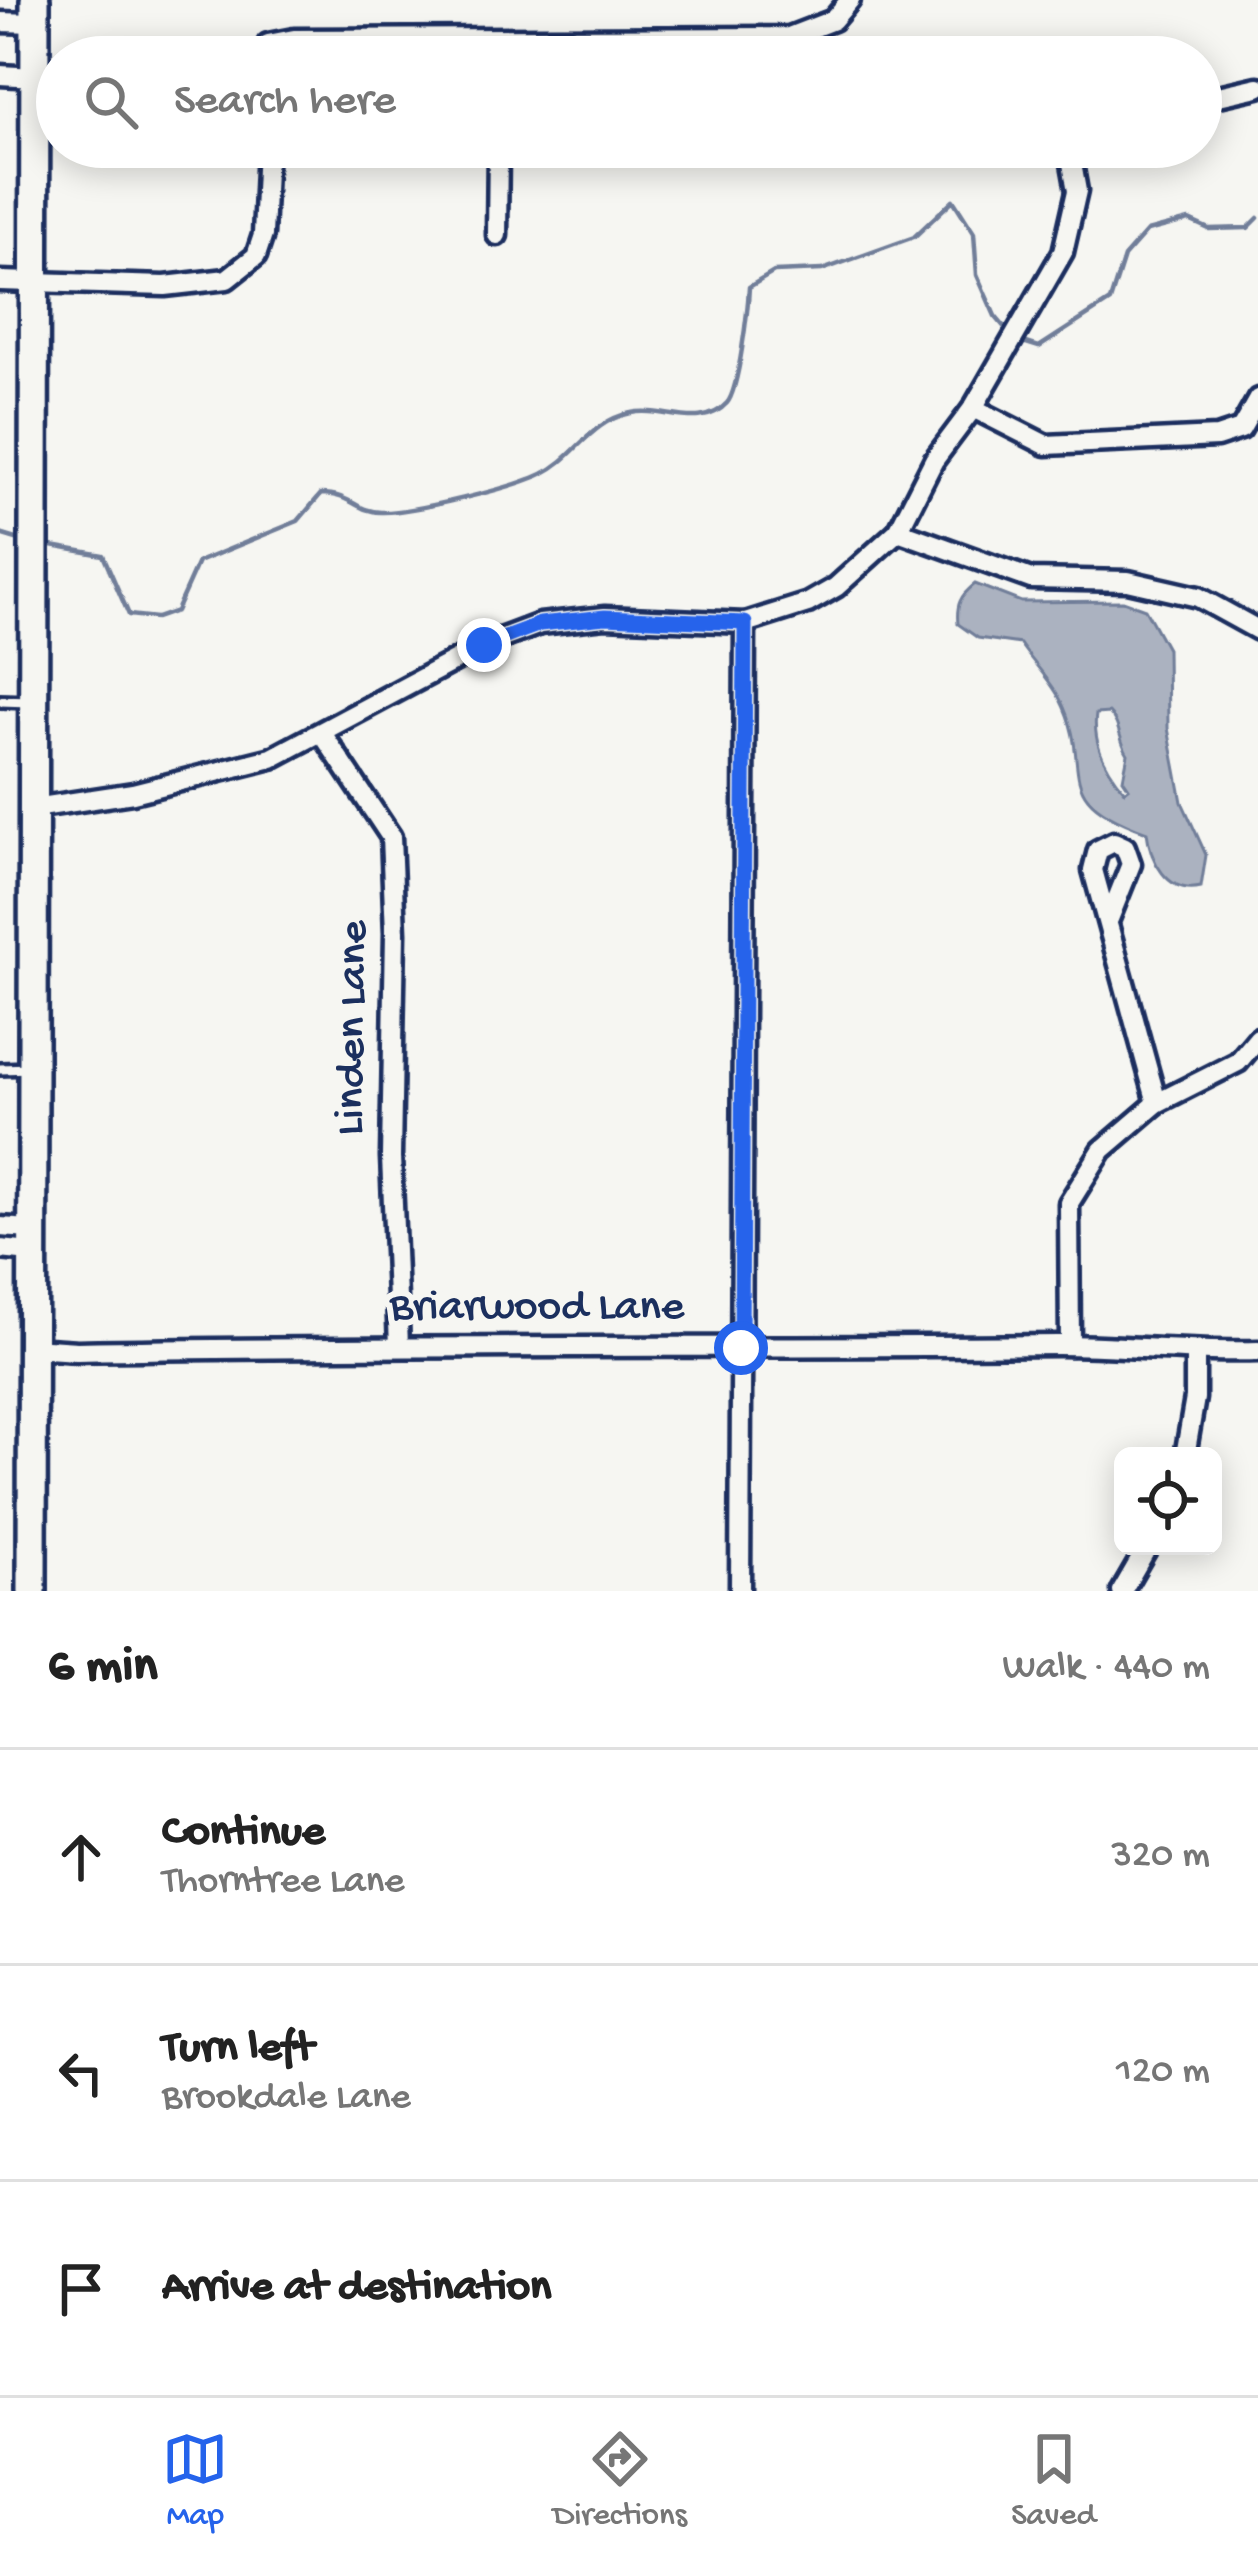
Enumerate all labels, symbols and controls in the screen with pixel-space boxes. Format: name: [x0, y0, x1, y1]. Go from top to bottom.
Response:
search box: [36, 36, 1222, 168]
icon: search: [78, 69, 144, 135]
text: Search here: [174, 76, 396, 129]
route end: [457, 618, 511, 672]
street label: Linden Lane: [326, 919, 382, 1136]
street label: Briarwood Lane: [389, 1282, 685, 1335]
route start: [714, 1321, 768, 1375]
map controls: [1114, 1447, 1222, 1555]
button: locate: [1114, 1447, 1222, 1555]
text: 6 min: [48, 1639, 157, 1699]
text: Walk · 440 m: [1003, 1646, 1210, 1692]
text: Continue: [162, 1807, 325, 1860]
icon: ahead: [48, 1824, 114, 1890]
text: 320 m: [1112, 1834, 1210, 1880]
text: Thorntree Lane: [162, 1860, 404, 1906]
text: Turn left: [162, 2023, 314, 2076]
icon: left: [48, 2040, 114, 2106]
text: 120 m: [1116, 2050, 1210, 2096]
text: Brookdale Lane: [162, 2076, 411, 2122]
icon: arrive: [48, 2256, 114, 2322]
text: Arrive at destination: [162, 2262, 551, 2315]
tab: Map: [162, 2426, 228, 2536]
tab: Directions: [553, 2426, 687, 2536]
tab: Saved: [1011, 2426, 1096, 2536]

